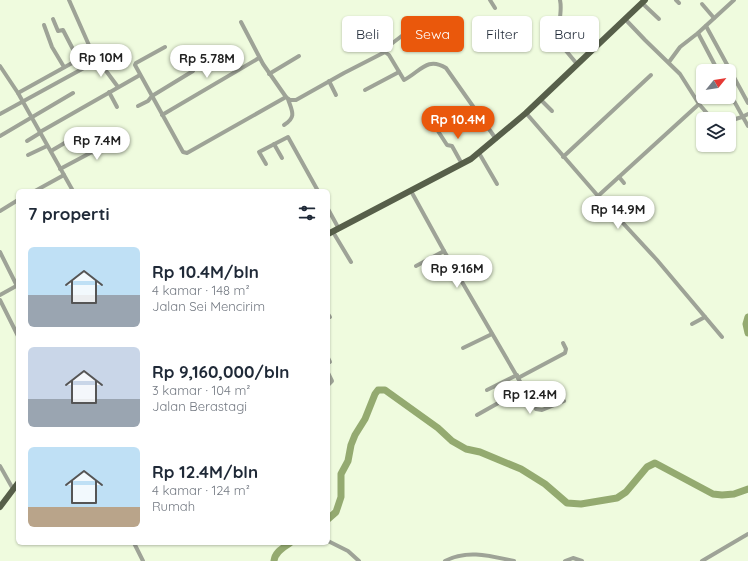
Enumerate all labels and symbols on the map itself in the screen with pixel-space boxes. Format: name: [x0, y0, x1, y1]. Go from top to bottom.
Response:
pin: Rp 10M: [68, 44, 134, 78]
pin: Rp 5.78M: [166, 45, 248, 79]
north arrow: [696, 64, 736, 104]
pin: Rp 10.4M: [417, 106, 499, 140]
pin: Rp 7.4M: [60, 127, 134, 161]
pin: Rp 14.9M: [577, 196, 659, 230]
pin: Rp 9.16M: [416, 255, 498, 289]
pin: Rp 12.4M: [489, 381, 571, 415]

